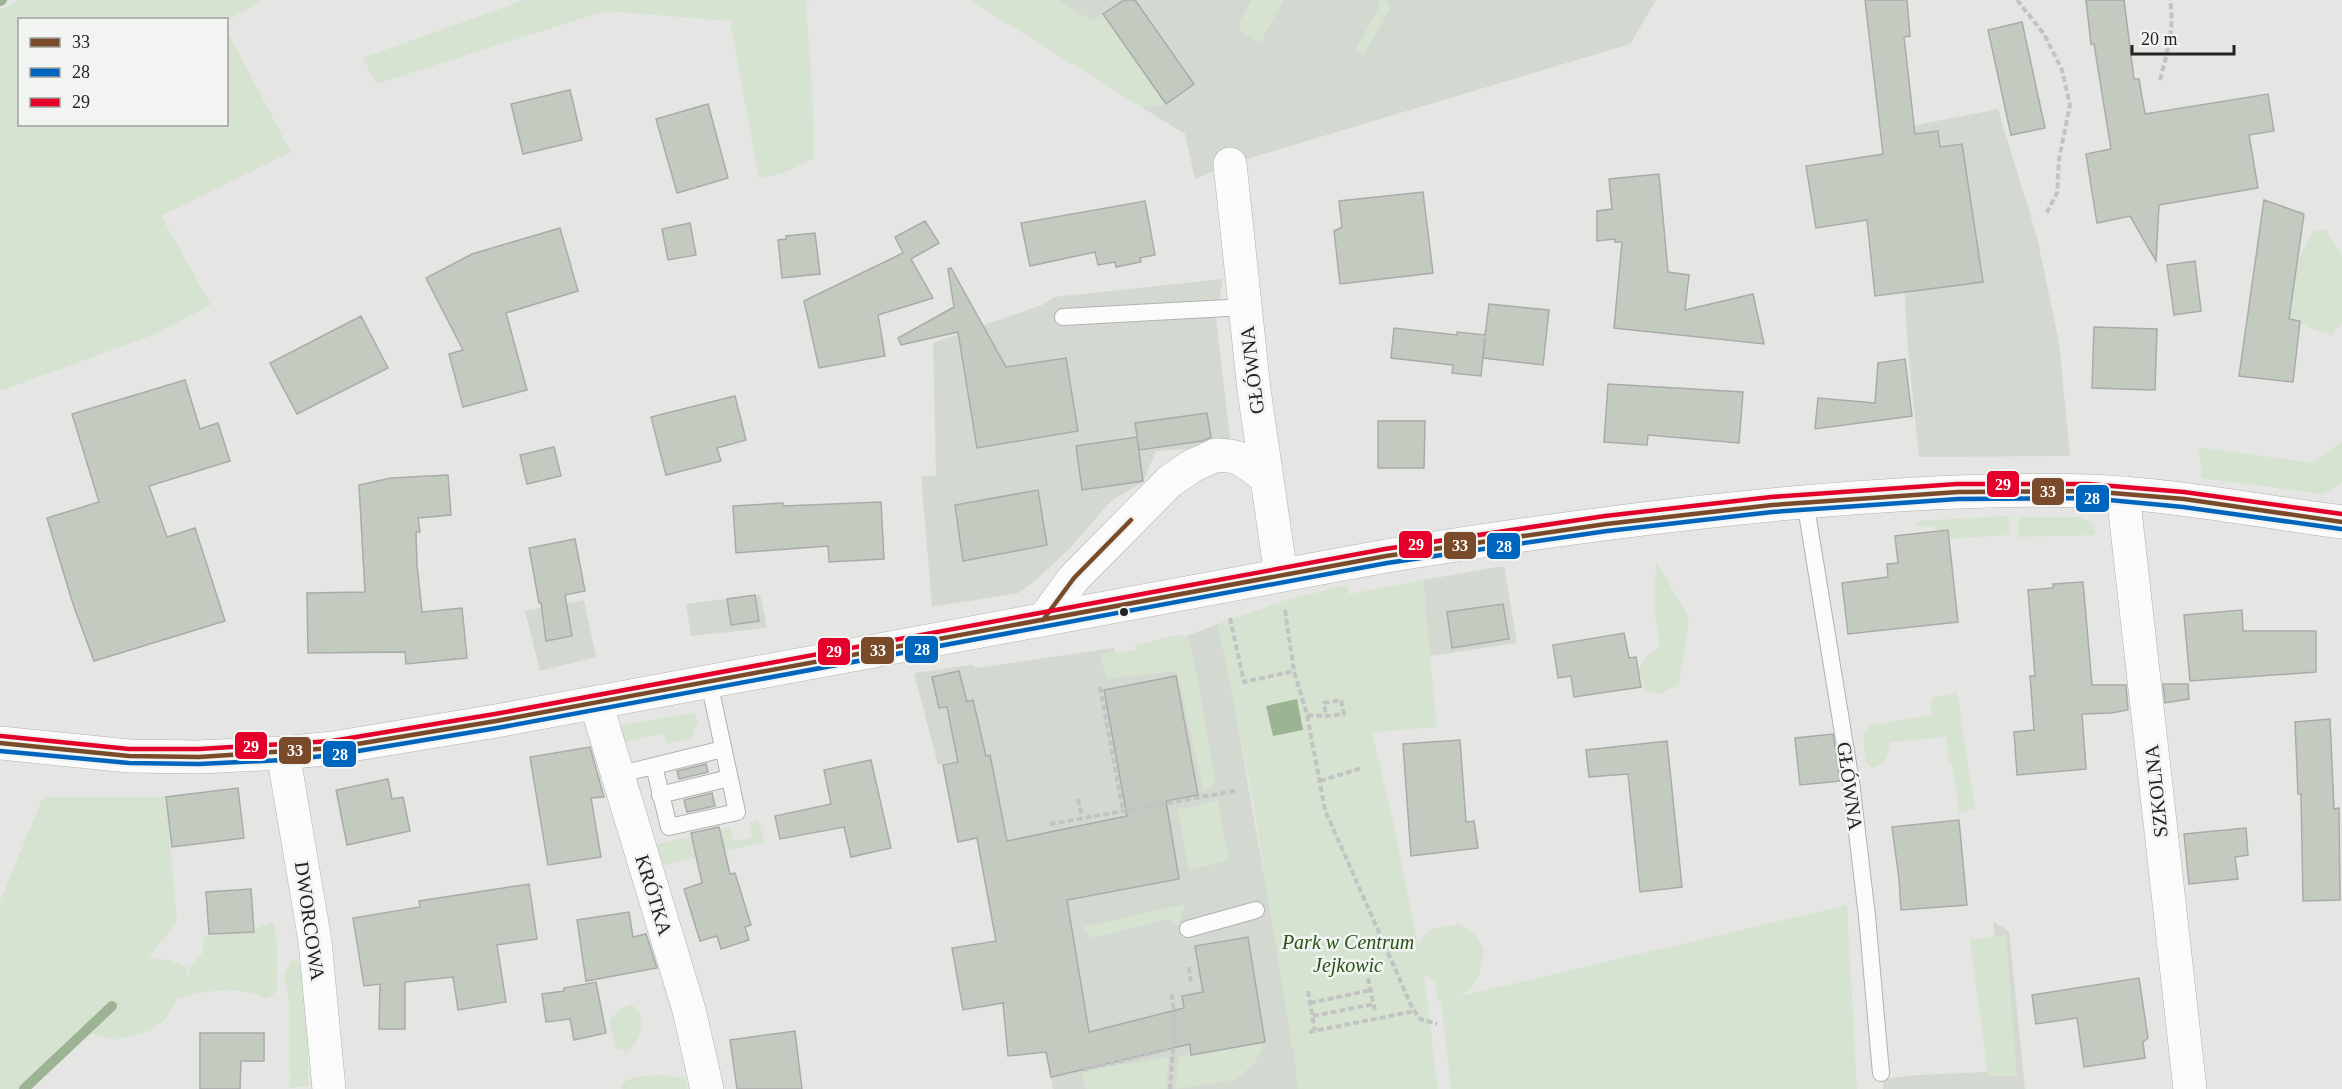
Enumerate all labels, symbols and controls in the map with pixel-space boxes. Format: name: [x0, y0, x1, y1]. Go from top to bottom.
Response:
legend: [18, 18, 228, 126]
scale bar: [2132, 18, 2234, 56]
text: 20 m: [2141, 29, 2178, 49]
text: 33: [72, 32, 90, 52]
text: 28: [72, 62, 90, 82]
text: 29: [72, 92, 90, 112]
street label: GŁÓWNA: [1235, 324, 1268, 416]
line badge: 29: [1986, 470, 2020, 498]
text: 29: [1995, 476, 2011, 493]
line badge: 33: [2031, 477, 2065, 506]
text: 33: [2040, 483, 2056, 500]
line badge: 28: [2075, 484, 2110, 513]
text: 28: [2084, 490, 2100, 507]
line badge: 29: [1398, 530, 1433, 559]
line badge: 33: [1443, 531, 1477, 560]
line badge: 28: [1486, 532, 1521, 560]
text: 29: [1408, 536, 1424, 553]
text: 33: [1452, 537, 1468, 554]
text: 28: [1496, 538, 1512, 555]
unlabelled marker: [1118, 606, 1130, 618]
line badge: 28: [904, 635, 939, 664]
line badge: 33: [860, 636, 895, 665]
line badge: 29: [817, 637, 851, 666]
text: 28: [914, 641, 930, 658]
text: 33: [870, 642, 886, 659]
text: 29: [826, 643, 842, 660]
line badge: 29: [234, 731, 268, 760]
line badge: 33: [278, 736, 312, 765]
text: 29: [243, 738, 259, 755]
line badge: 28: [322, 740, 357, 768]
street label: GŁÓWNA: [1833, 740, 1868, 832]
text: 33: [287, 742, 303, 759]
street label: SZKOLNA: [2140, 743, 2172, 839]
text: 28: [332, 746, 348, 763]
street label: KRÓTKA: [631, 852, 678, 939]
street label: DWORCOWA: [291, 860, 329, 982]
park label: Park w Centrum Jejkowic: [1281, 931, 1414, 977]

